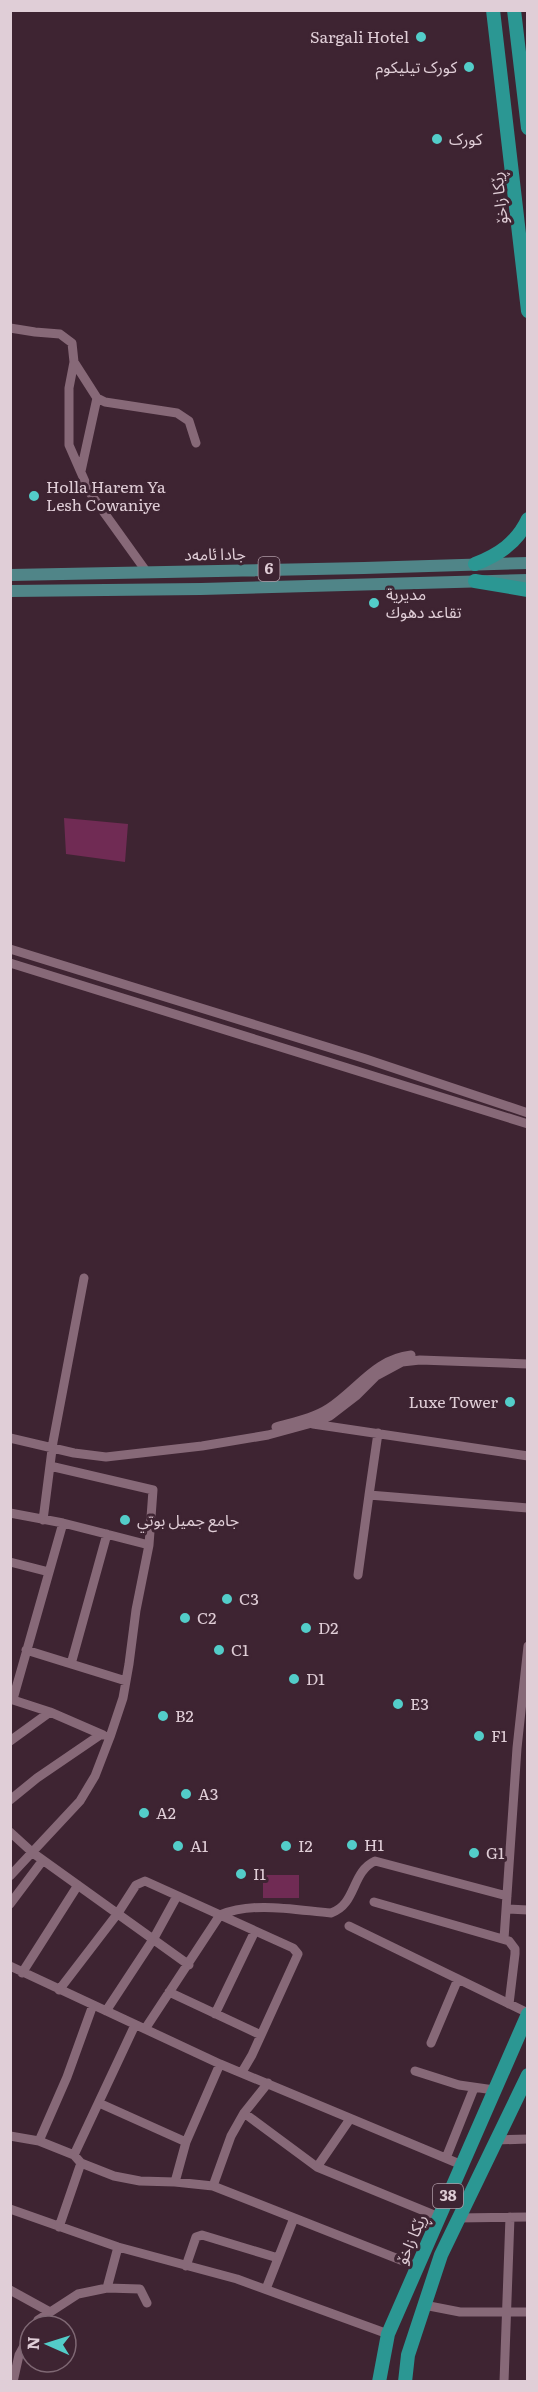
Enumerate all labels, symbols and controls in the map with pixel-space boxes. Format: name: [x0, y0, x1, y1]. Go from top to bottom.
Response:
place label: Sargali Hotel: [310, 24, 409, 48]
marker: Sargali Hotel: [414, 30, 428, 44]
place label: کورک تیلیکوم: [375, 54, 457, 80]
marker: کورک تیلیکوم: [462, 60, 476, 74]
place label: کورک: [449, 126, 483, 150]
marker: کورک: [430, 132, 444, 146]
street label: ڕێکا زاخۆ: [483, 170, 516, 225]
place label: Holla Harem Ya Lesh Cowaniye: [46, 474, 166, 516]
marker: Holla Harem Ya Lesh Cowaniye: [27, 489, 41, 503]
street label: جادا ئامەد: [184, 540, 246, 566]
road number: 6: [258, 557, 280, 581]
place label: مديرية تقاعد دهوك: [386, 581, 462, 623]
marker: مديرية تقاعد دهوك: [367, 596, 381, 610]
place label: Luxe Tower: [409, 1389, 498, 1413]
marker: Luxe Tower: [503, 1395, 517, 1409]
place label: جامع جميل بوتي: [137, 1507, 239, 1533]
marker: جامع جميل بوتي: [118, 1513, 132, 1527]
place label: C3: [239, 1586, 259, 1610]
marker: C3: [220, 1592, 234, 1606]
place label: C2: [197, 1605, 216, 1629]
marker: C2: [178, 1611, 192, 1625]
place label: D2: [318, 1615, 338, 1639]
marker: D2: [299, 1621, 313, 1635]
place label: C1: [231, 1637, 249, 1661]
marker: C1: [212, 1643, 226, 1657]
place label: D1: [306, 1666, 325, 1690]
marker: D1: [287, 1672, 301, 1686]
place label: E3: [410, 1691, 429, 1715]
marker: E3: [391, 1697, 405, 1711]
place label: B2: [175, 1703, 194, 1727]
marker: B2: [156, 1709, 170, 1723]
place label: F1: [491, 1723, 508, 1747]
marker: F1: [472, 1729, 486, 1743]
place label: A3: [198, 1781, 218, 1805]
marker: A3: [179, 1787, 193, 1801]
place label: A2: [156, 1800, 176, 1824]
marker: A2: [137, 1806, 151, 1820]
place label: H1: [364, 1832, 384, 1856]
place label: A1: [190, 1833, 209, 1857]
place label: I2: [298, 1833, 313, 1857]
marker: H1: [345, 1838, 359, 1852]
marker: A1: [171, 1839, 185, 1853]
marker: I2: [279, 1839, 293, 1853]
place label: G1: [486, 1840, 505, 1864]
marker: G1: [467, 1846, 481, 1860]
place label: I1: [253, 1861, 267, 1885]
marker: I1: [234, 1867, 248, 1881]
road number: 38: [433, 2184, 463, 2208]
street label: ڕێکا زاخۆ: [388, 2210, 435, 2269]
north arrow: [18, 2314, 78, 2374]
text: N: [20, 2336, 44, 2351]

